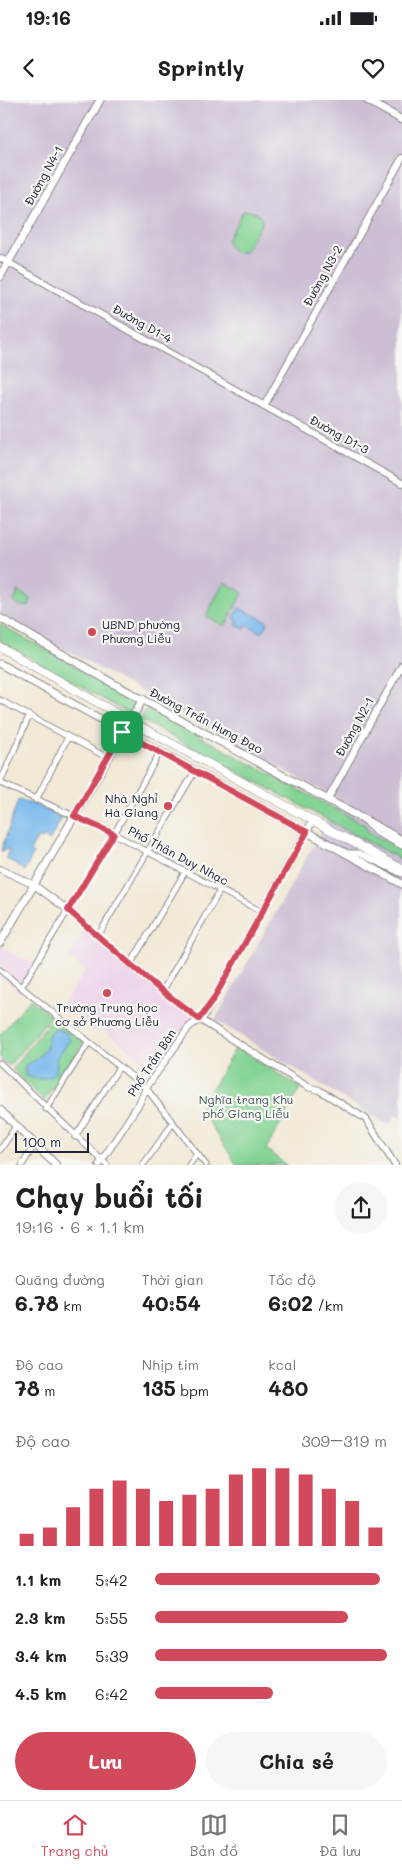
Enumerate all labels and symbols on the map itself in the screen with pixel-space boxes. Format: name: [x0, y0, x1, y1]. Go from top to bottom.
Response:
street label: Đường N4-1: [20, 143, 66, 208]
street label: Đường N3-2: [299, 242, 345, 309]
street label: Đường D1-4: [110, 300, 175, 346]
street label: Đường D1-3: [307, 411, 372, 457]
place label: UBND phường Phương Liễu: [102, 616, 180, 646]
marker: UBND phường Phương Liễu: [86, 626, 98, 638]
street label: Đường Trần Hưng Đạo: [147, 683, 266, 757]
street label: Đường N2-1: [331, 694, 377, 759]
pin: [101, 711, 143, 753]
place label: Nhà Nghỉ Hà Giang: [104, 790, 158, 820]
marker: Nhà Nghỉ Hà Giang: [162, 800, 174, 812]
street label: Phố Thân Duy Nhạc: [125, 822, 231, 888]
marker: Trường Trung học cơ sở Phương Liễu: [101, 987, 113, 999]
place label: Trường Trung học cơ sở Phương Liễu: [55, 999, 159, 1029]
street label: Phố Trần Bàn: [123, 1026, 179, 1099]
park label: Nghĩa trang Khu phố Giang Liễu: [199, 1091, 293, 1121]
scale bar: [15, 1130, 89, 1153]

